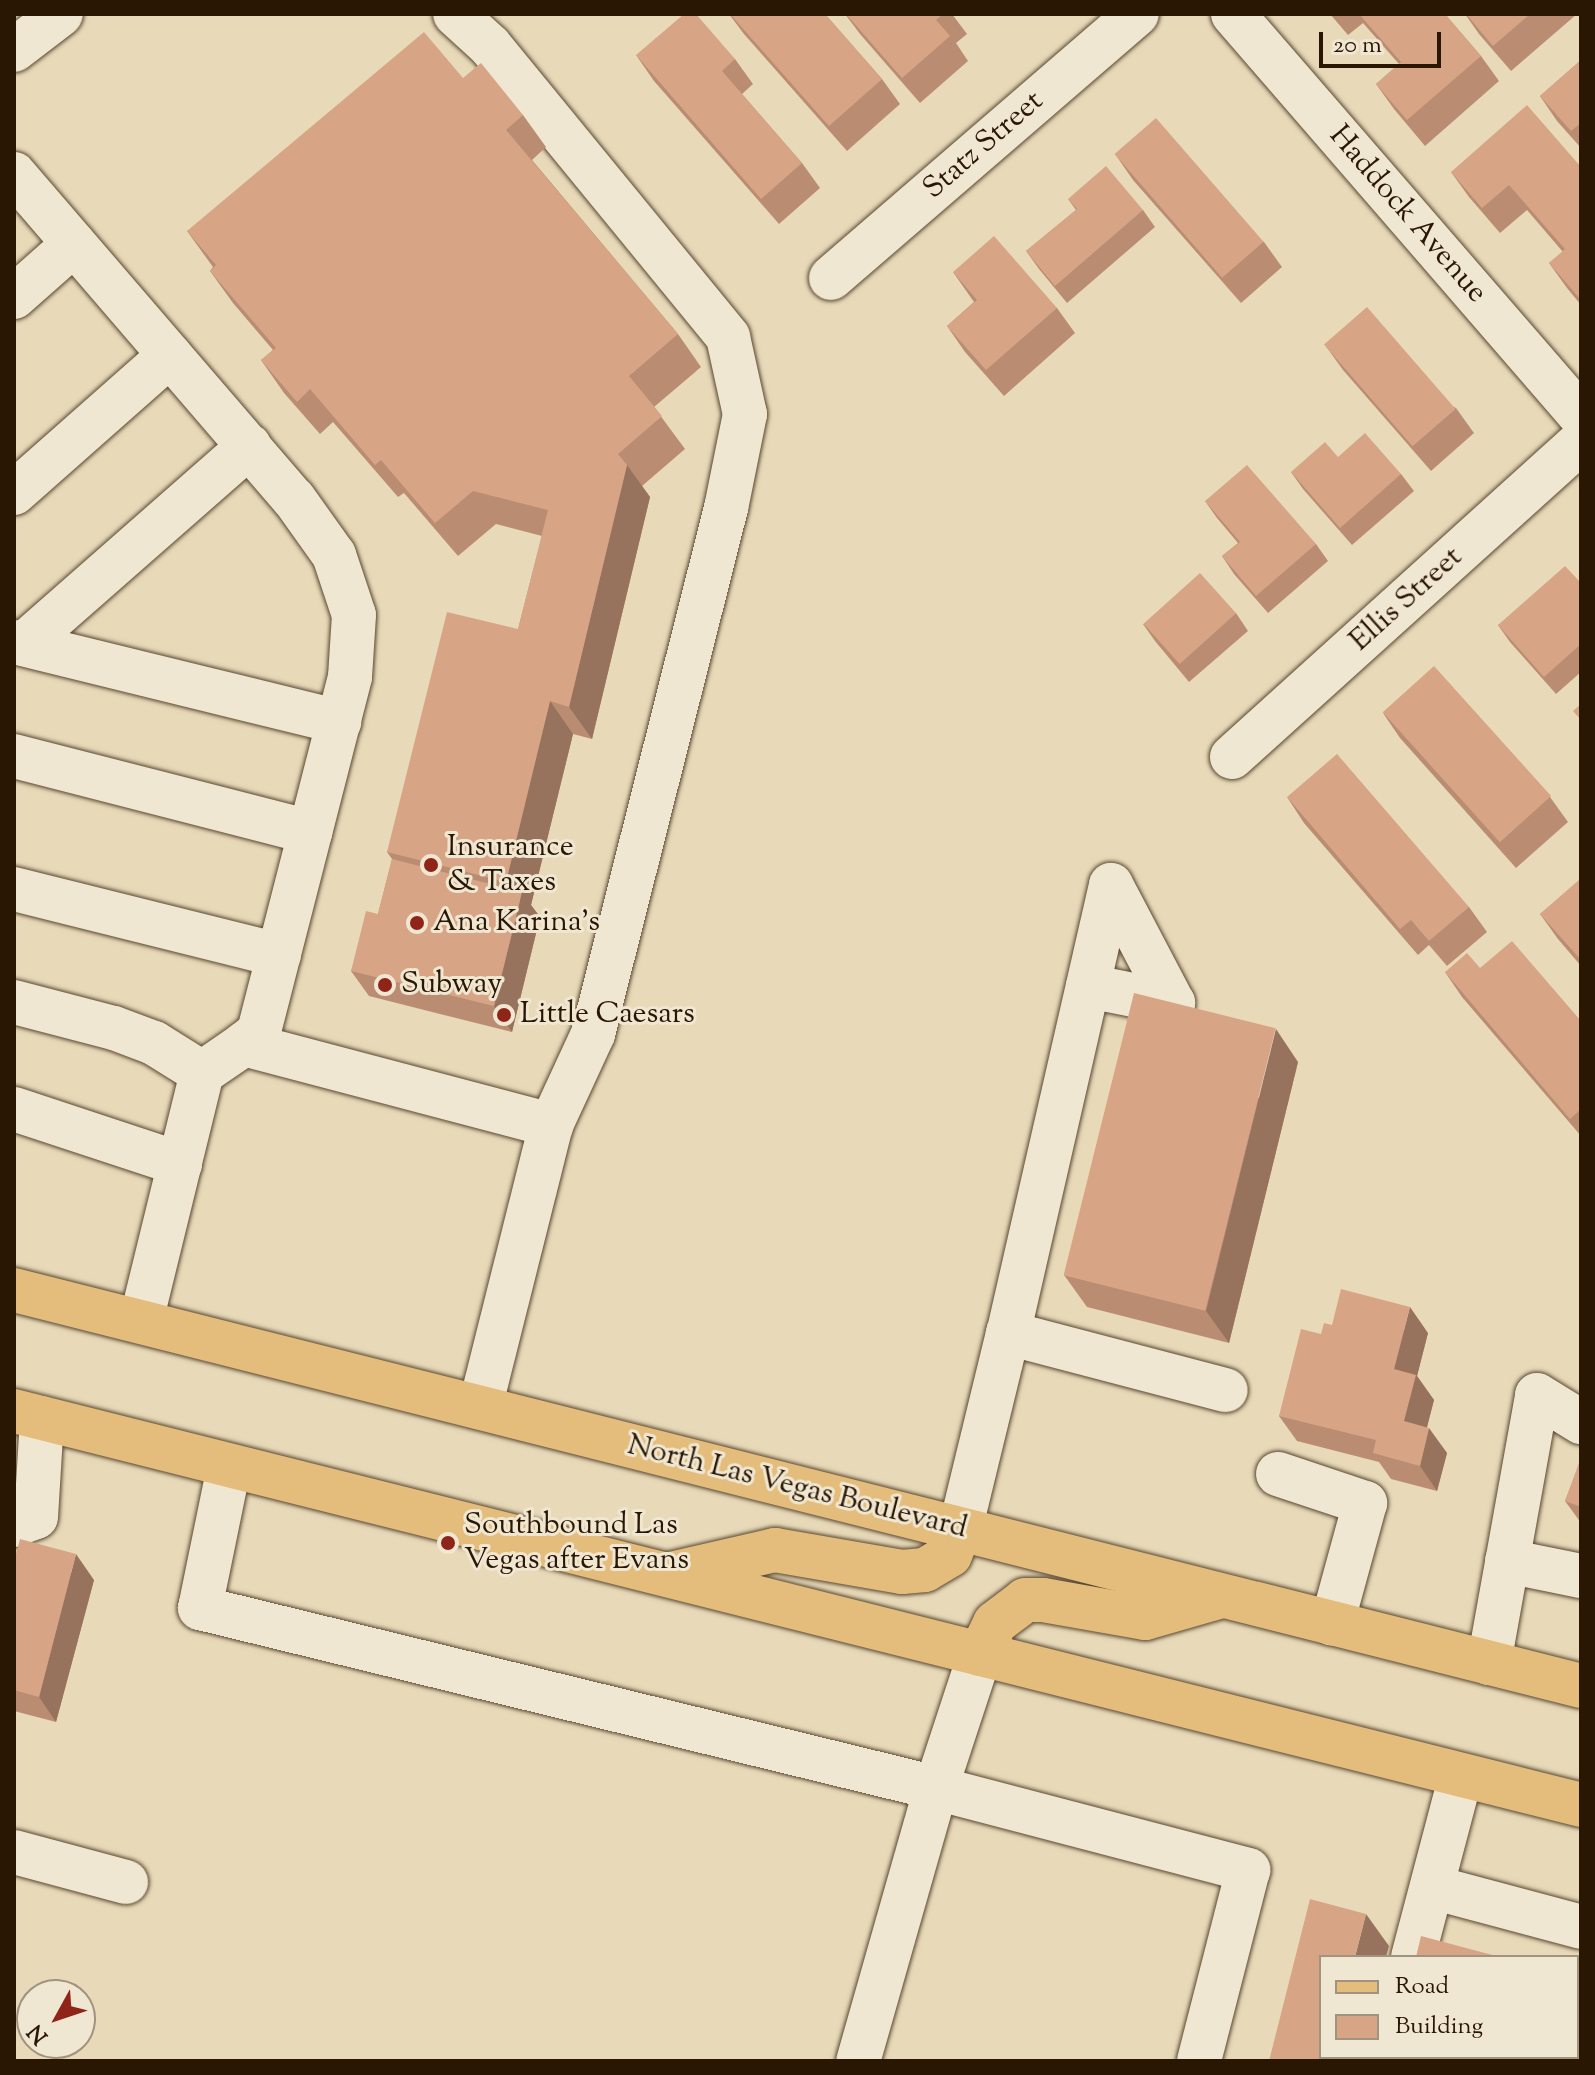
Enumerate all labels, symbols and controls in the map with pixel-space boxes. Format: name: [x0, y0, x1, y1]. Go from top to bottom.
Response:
scale bar: [1323, 16, 1445, 66]
text: 20 m: [1333, 29, 1382, 63]
street label: Statz Street: [917, 84, 1051, 208]
street label: Haddock Avenue: [1320, 119, 1494, 311]
street label: Ellis Street: [1343, 540, 1471, 660]
place label: Insurance & Taxes: [447, 830, 574, 900]
marker: Insurance & Taxes: [422, 856, 440, 874]
place label: Ana Karina's: [433, 905, 600, 941]
marker: Ana Karina's: [408, 914, 426, 932]
place label: Subway: [401, 967, 502, 1003]
marker: Subway: [376, 976, 394, 994]
place label: Little Caesars: [520, 997, 695, 1033]
marker: Little Caesars: [495, 1006, 513, 1024]
street label: North Las Vegas Boulevard: [623, 1428, 971, 1548]
place label: Southbound Las Vegas after Evans: [464, 1508, 689, 1578]
marker: Southbound Las Vegas after Evans: [439, 1534, 457, 1552]
legend: [1319, 1955, 1579, 2059]
text: Road: [1395, 1970, 1449, 2004]
north arrow: [16, 1979, 96, 2059]
text: Building: [1395, 2010, 1483, 2044]
text: N: [21, 2016, 57, 2050]

